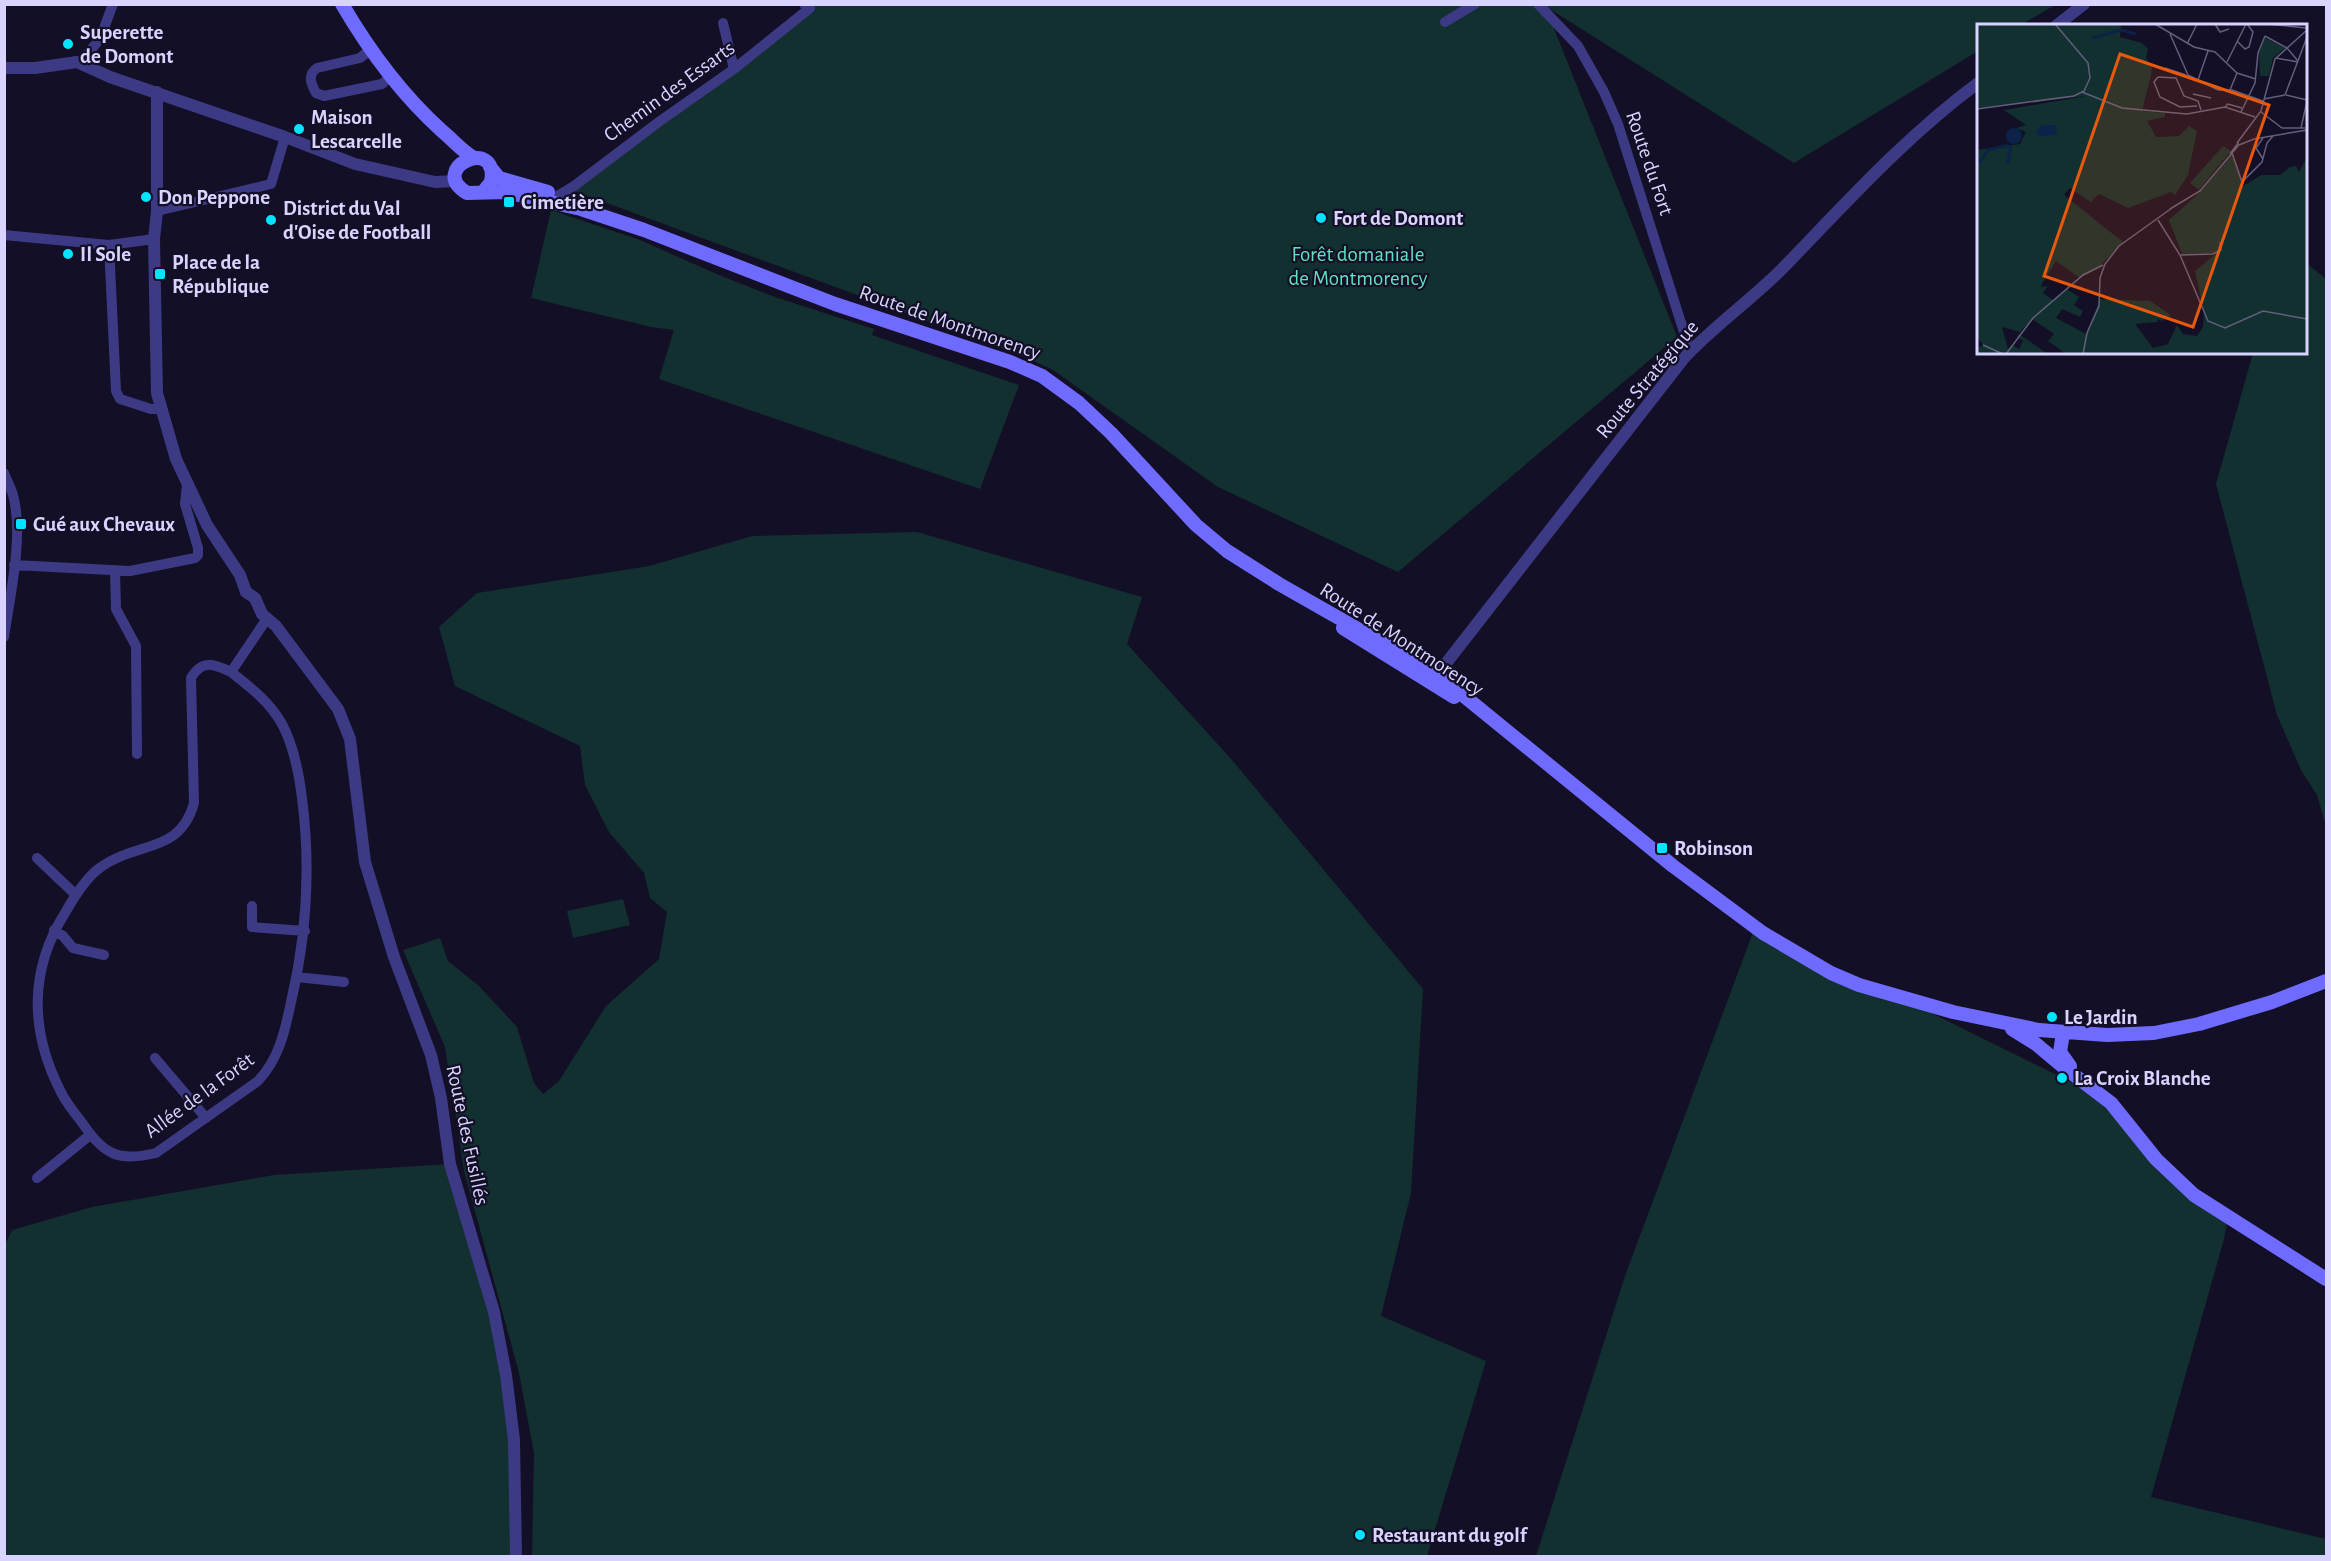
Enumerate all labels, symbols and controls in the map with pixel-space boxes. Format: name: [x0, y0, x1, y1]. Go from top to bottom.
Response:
place label: Superette de Domont: [80, 22, 173, 67]
inset map: [1977, 24, 2307, 354]
marker: Superette de Domont: [61, 37, 75, 51]
street label: Chemin des Essarts: [600, 37, 739, 146]
place label: Maison Lescarcelle: [311, 107, 402, 152]
street label: Route du Fort: [1622, 108, 1677, 218]
marker: Maison Lescarcelle: [292, 122, 306, 136]
place label: Don Peppone: [158, 187, 270, 208]
marker: Don Peppone: [139, 190, 153, 204]
place label: Cimetière: [521, 192, 604, 213]
marker: Cimetière: [502, 195, 516, 209]
place label: District du Val d'Oise de Football: [283, 198, 431, 243]
place label: Fort de Domont: [1333, 208, 1463, 229]
marker: Fort de Domont: [1314, 211, 1328, 225]
marker: District du Val d'Oise de Football: [264, 213, 278, 227]
place label: Il Sole: [80, 244, 131, 265]
park label: Forêt domaniale de Montmorency: [1288, 244, 1428, 289]
marker: Il Sole: [61, 247, 75, 261]
place label: Place de la République: [172, 252, 269, 297]
marker: Place de la République: [153, 267, 167, 281]
street label: Route de Montmorency: [856, 282, 1043, 363]
street label: Route Stratégique: [1592, 316, 1703, 442]
place label: Gué aux Chevaux: [33, 514, 175, 535]
marker: Gué aux Chevaux: [14, 517, 28, 531]
street label: Route de Montmorency: [1316, 579, 1487, 700]
place label: Robinson: [1674, 838, 1753, 859]
marker: Robinson: [1655, 841, 1669, 855]
place label: Le Jardin: [2064, 1007, 2138, 1028]
marker: Le Jardin: [2045, 1010, 2059, 1024]
street label: Allée de la Forêt: [141, 1049, 258, 1142]
street label: Route des Fusillés: [442, 1063, 493, 1207]
place label: La Croix Blanche: [2074, 1068, 2211, 1089]
marker: La Croix Blanche: [2055, 1071, 2069, 1085]
place label: Restaurant du golf: [1372, 1525, 1529, 1546]
marker: Restaurant du golf: [1353, 1528, 1367, 1542]

